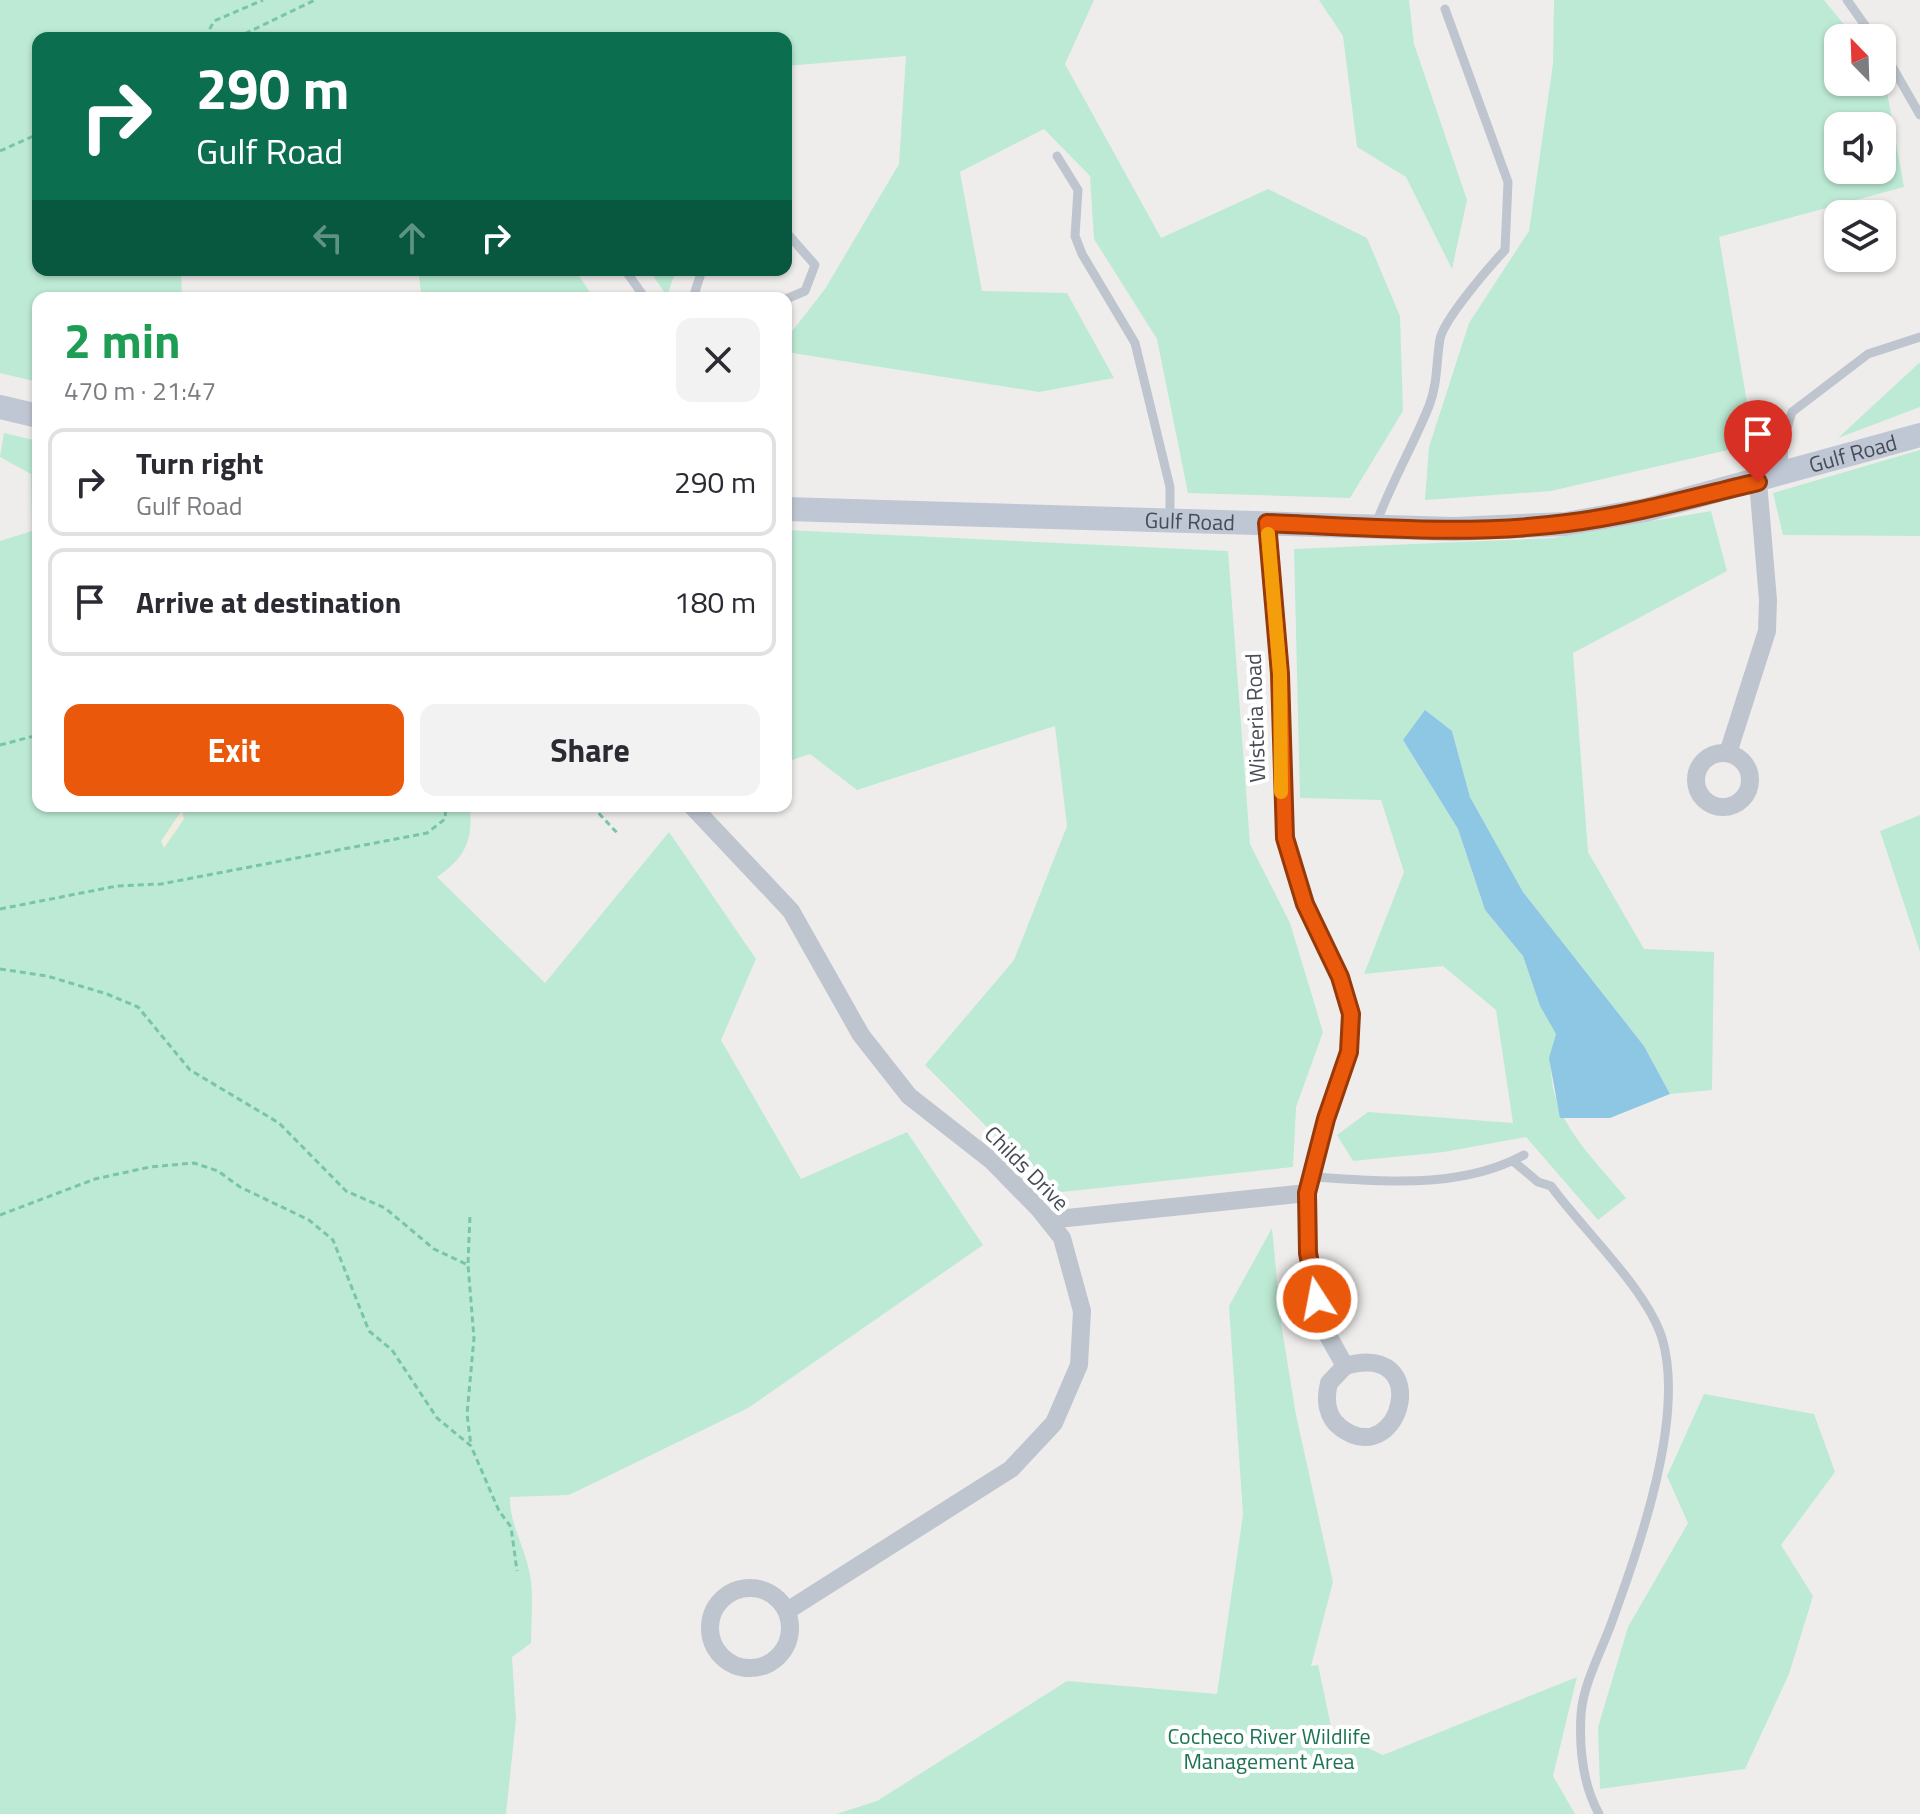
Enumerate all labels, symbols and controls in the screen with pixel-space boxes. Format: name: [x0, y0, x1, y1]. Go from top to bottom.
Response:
north arrow: [1824, 24, 1896, 96]
map controls: [1824, 24, 1896, 272]
text: 290 m: [196, 46, 349, 131]
icon: right: [64, 64, 168, 168]
button: sound: [1824, 112, 1896, 184]
text: Gulf Road: [196, 123, 343, 178]
button: layers: [1824, 200, 1896, 272]
icon: left: [306, 216, 350, 260]
icon: ahead: [390, 216, 434, 260]
icon: right: [474, 216, 518, 260]
text: 2 min: [64, 304, 181, 377]
button: close: [676, 318, 760, 402]
text: 470 m · 21:47: [64, 371, 216, 410]
pin: [1724, 400, 1792, 482]
icon: arrive: [1736, 412, 1780, 456]
street label: Gulf Road: [1805, 425, 1901, 482]
text: Turn right: [136, 440, 264, 486]
text: 290 m: [674, 459, 756, 505]
icon: right: [68, 460, 112, 504]
text: Gulf Road: [136, 486, 242, 525]
street label: Gulf Road: [1144, 503, 1235, 539]
text: Arrive at destination: [136, 579, 401, 625]
text: 180 m: [674, 579, 756, 625]
icon: arrive: [68, 580, 112, 624]
street label: Wisteria Road: [1236, 653, 1274, 783]
button: Exit: [64, 704, 404, 796]
button: Share: [420, 704, 760, 796]
street label: Childs Drive: [977, 1118, 1077, 1218]
position arrow: [1275, 1257, 1359, 1341]
park label: Cocheco River Wildlife Management Area: [1167, 1719, 1371, 1778]

